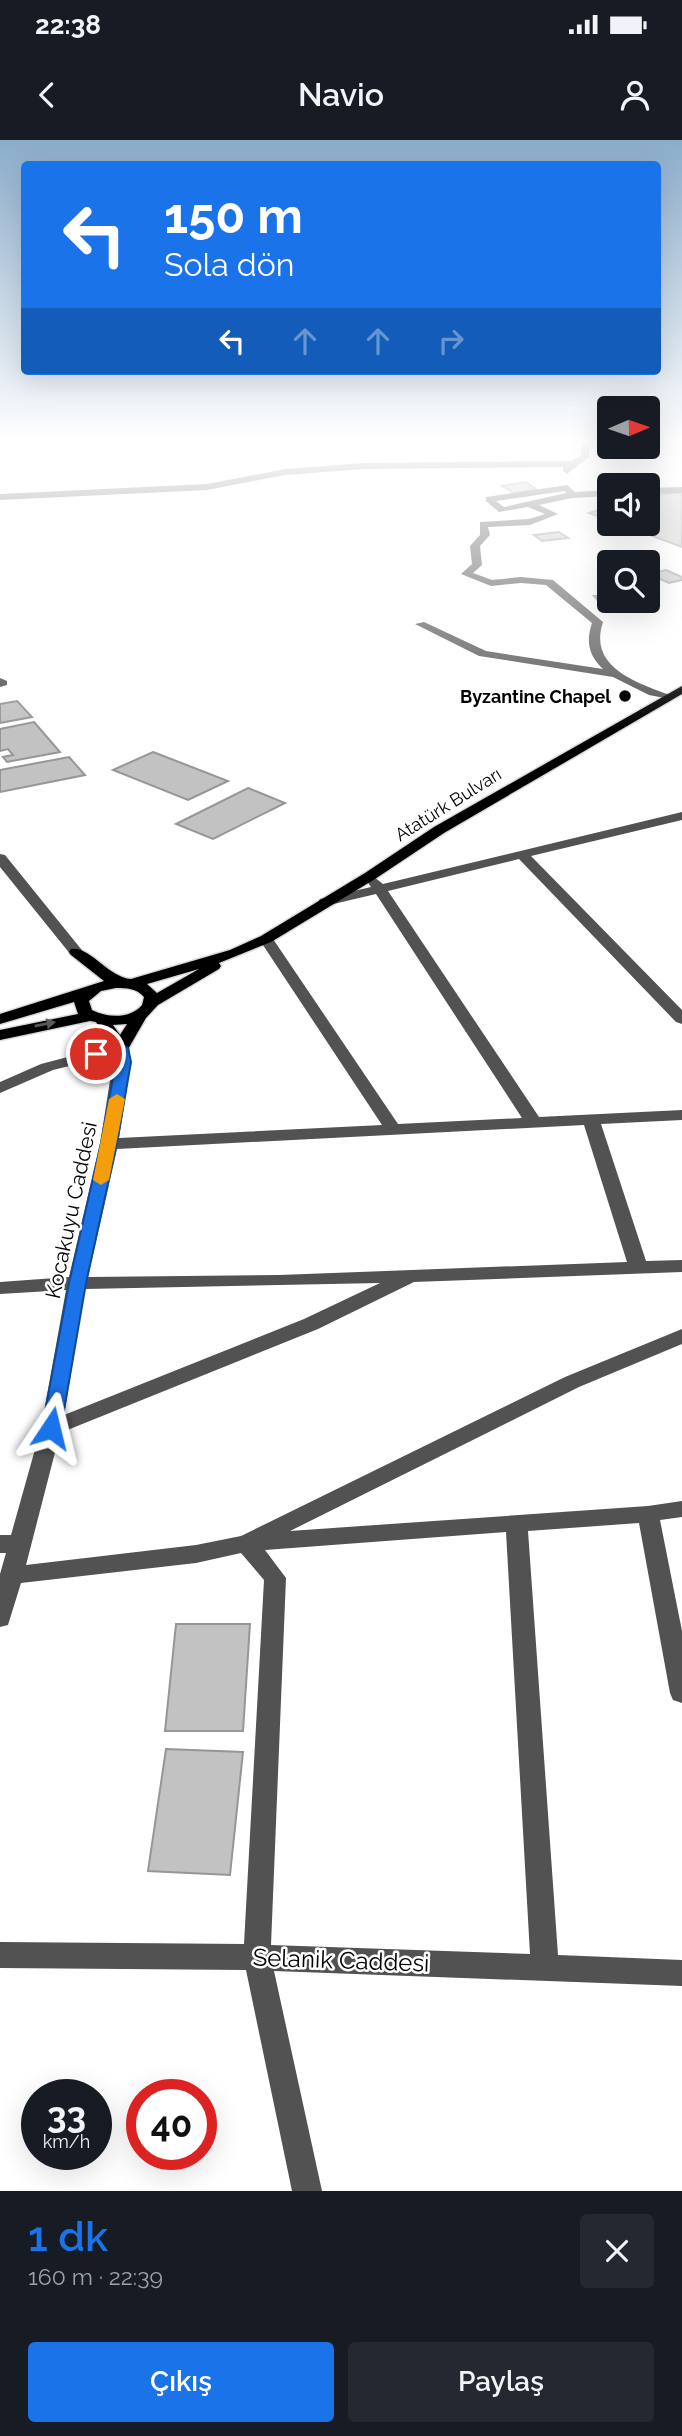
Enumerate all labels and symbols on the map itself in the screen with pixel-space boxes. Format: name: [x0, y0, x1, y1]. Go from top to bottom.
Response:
north arrow: [597, 396, 660, 458]
place label: Byzantine Chapel: [460, 686, 611, 707]
marker: Byzantine Chapel: [617, 688, 633, 704]
street label: Atatürk Bulvarı: [391, 763, 505, 845]
one-way arrow: [34, 1019, 56, 1030]
pin: [66, 1024, 126, 1084]
street label: Kocakuyu Caddesi: [40, 1119, 102, 1301]
position arrow: [14, 1391, 88, 1465]
street label: Selanik Caddesi: [252, 1942, 430, 1978]
speed limit sign: 40: [126, 2079, 217, 2170]

